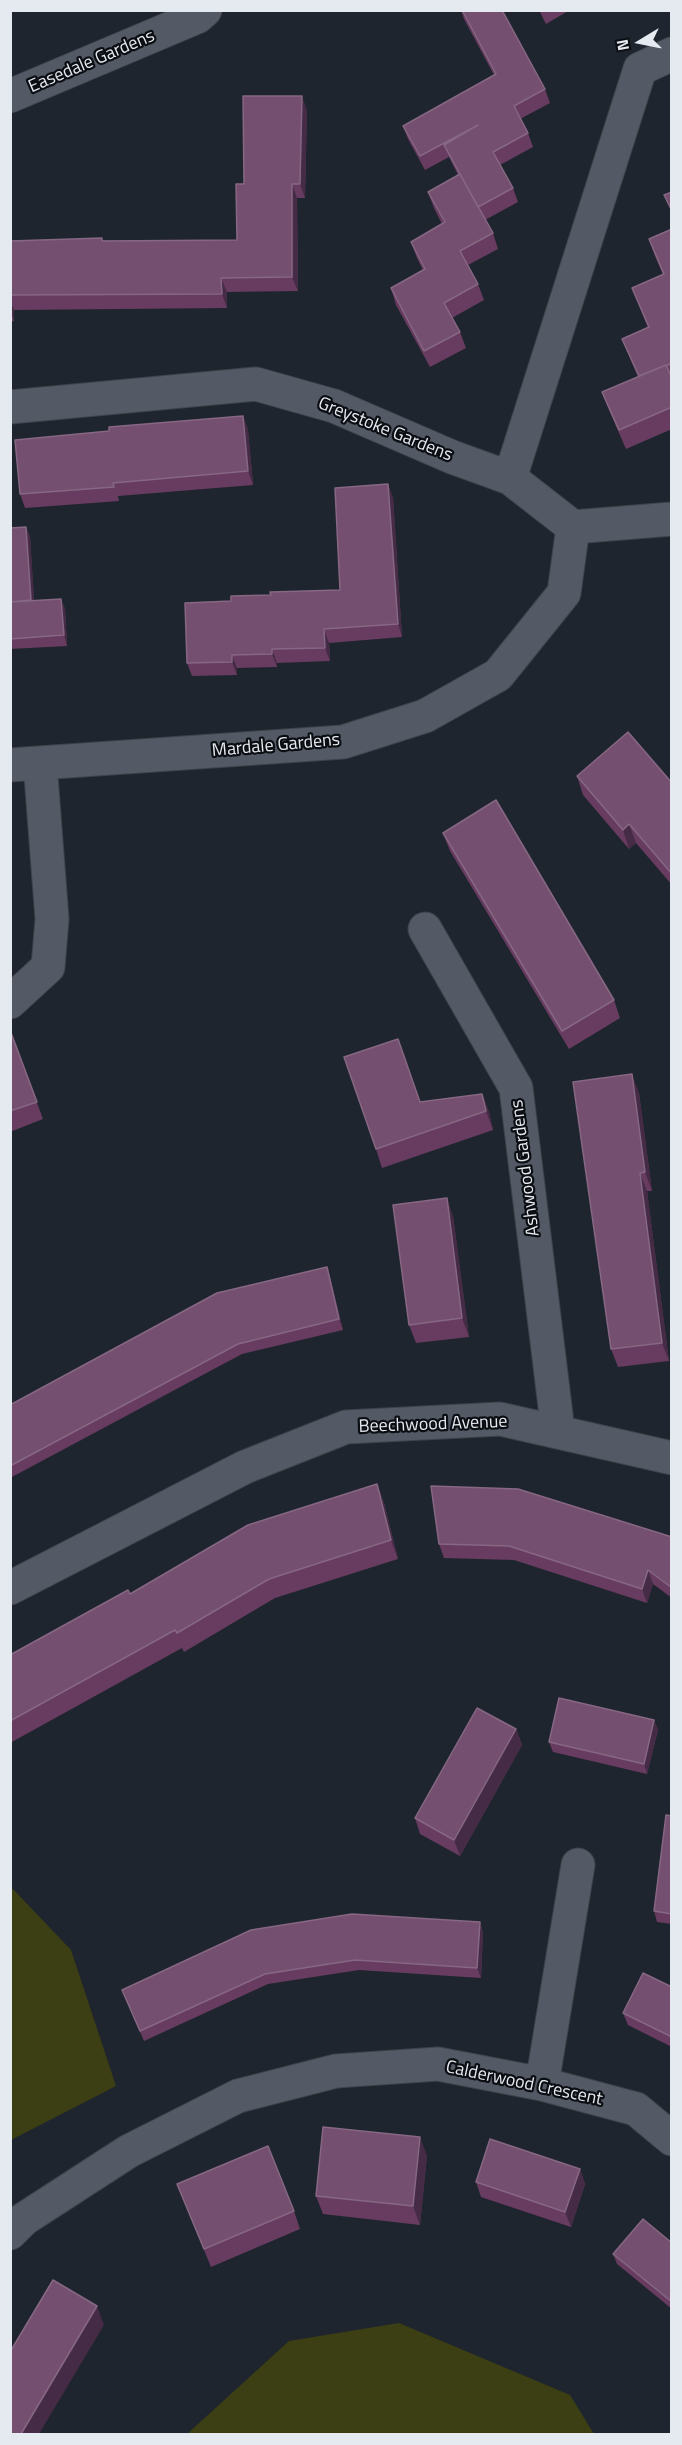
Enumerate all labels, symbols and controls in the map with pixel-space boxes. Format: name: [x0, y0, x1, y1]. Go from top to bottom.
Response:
north arrow: [610, 12, 670, 72]
street label: Easedale Gardens: [26, 26, 158, 98]
text: N: [609, 38, 635, 53]
street label: Greystoke Gardens: [315, 393, 455, 467]
street label: Mardale Gardens: [211, 730, 341, 762]
street label: Ashwood Gardens: [507, 1098, 545, 1238]
street label: Beechwood Avenue: [358, 1412, 508, 1438]
street label: Calderwood Crescent: [444, 2057, 604, 2111]

